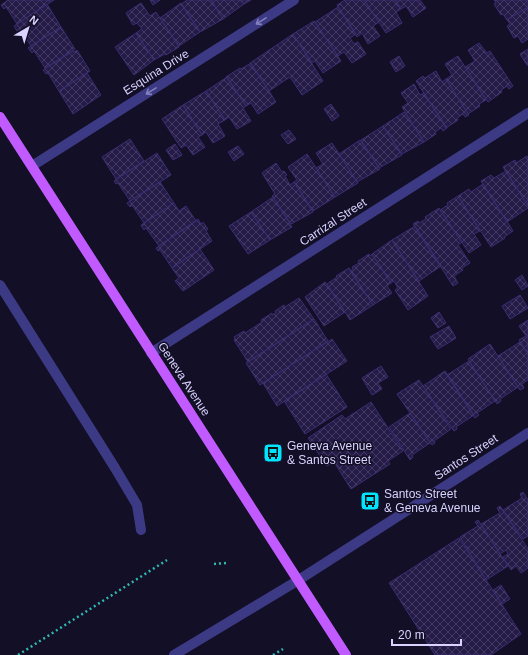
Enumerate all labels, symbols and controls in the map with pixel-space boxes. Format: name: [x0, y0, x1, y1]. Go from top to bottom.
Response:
north arrow: [8, 8, 48, 48]
text: N: [27, 13, 41, 27]
one-way arrow: [256, 17, 267, 25]
street label: Esquina Drive: [121, 46, 192, 98]
one-way arrow: [145, 87, 157, 95]
street label: Carrizal Street: [297, 195, 370, 249]
street label: Geneva Avenue: [155, 339, 213, 419]
street label: Santos Street: [432, 431, 501, 483]
place label: Geneva Avenue & Santos Street: [287, 439, 373, 467]
bus stop icon: Geneva Avenue & Santos Street: [262, 442, 284, 464]
place label: Santos Street & Geneva Avenue: [384, 487, 481, 515]
bus stop icon: Santos Street & Geneva Avenue: [359, 490, 381, 512]
scale bar: [392, 621, 461, 647]
text: 20 m: [398, 628, 425, 642]

